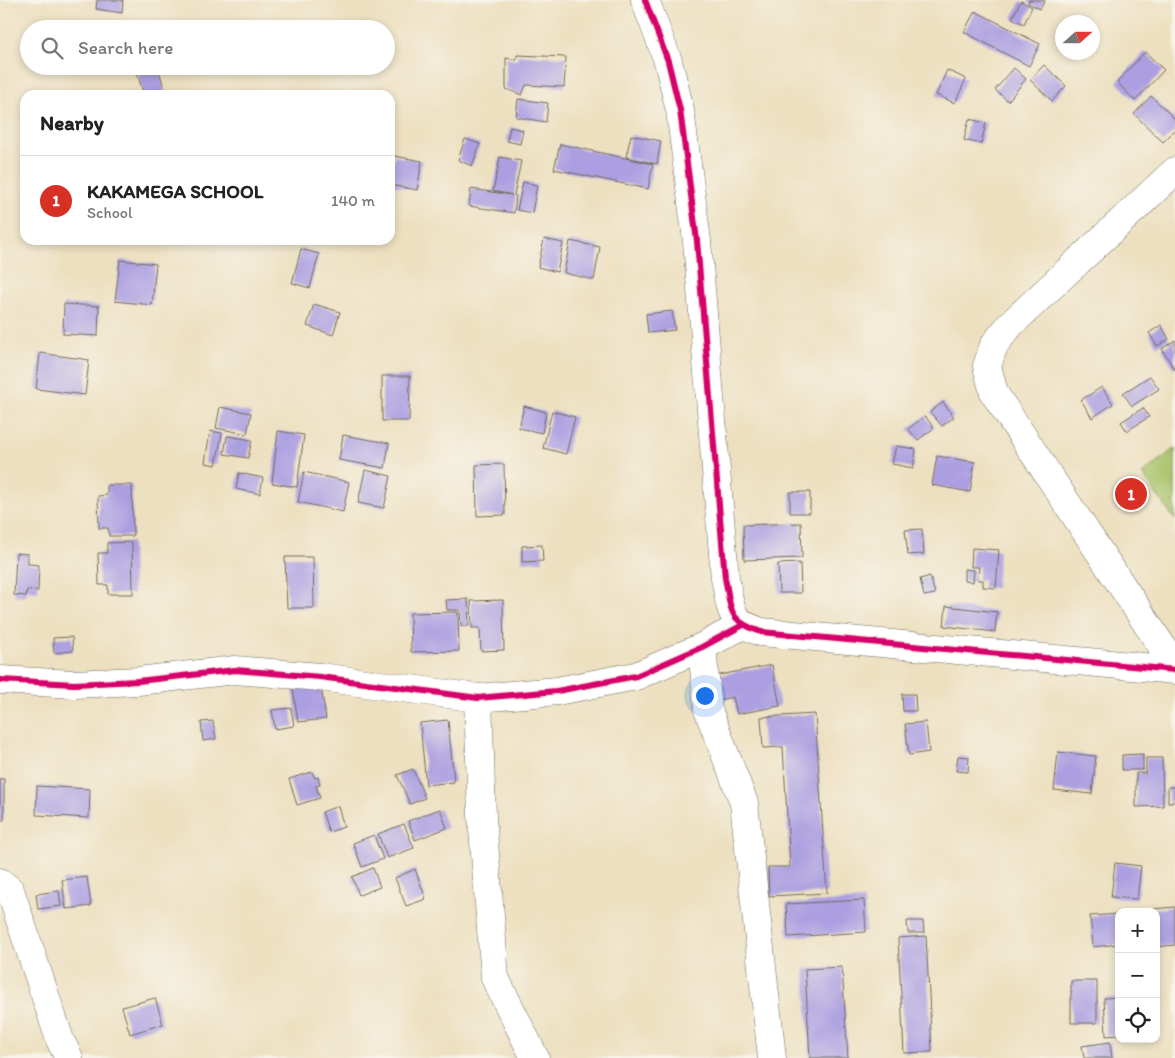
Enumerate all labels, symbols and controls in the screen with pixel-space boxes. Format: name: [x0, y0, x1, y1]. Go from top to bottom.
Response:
north arrow: [1055, 15, 1100, 60]
search box: [20, 20, 395, 75]
icon: search: [38, 34, 66, 62]
text: Search here: [78, 36, 173, 59]
text: Nearby: [40, 110, 104, 135]
text: KAKAMEGA SCHOOL: [87, 180, 263, 203]
text: 1: [52, 191, 60, 210]
text: 140 m: [331, 191, 375, 210]
text: School: [87, 203, 133, 222]
pin: 1: [1115, 475, 1147, 513]
your location: [692, 683, 718, 709]
map controls: [1115, 908, 1160, 1043]
button: +: [1115, 908, 1160, 953]
button: −: [1115, 953, 1160, 998]
button: locate: [1115, 998, 1160, 1043]

